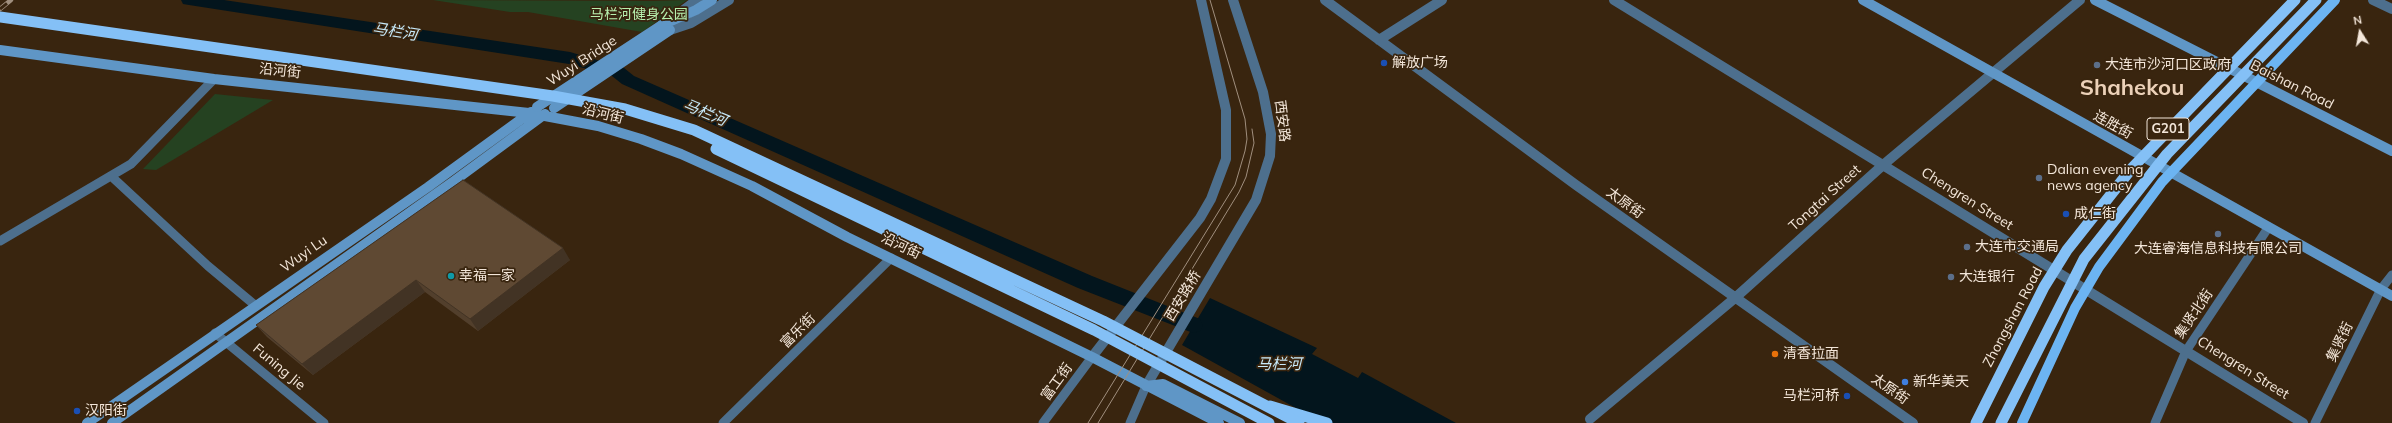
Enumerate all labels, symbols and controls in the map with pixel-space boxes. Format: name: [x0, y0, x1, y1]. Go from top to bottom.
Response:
park label: 马栏河健身公园: [590, 7, 688, 23]
north arrow: [2340, 12, 2380, 52]
text: N: [2352, 13, 2363, 28]
water label: 马栏河: [371, 20, 419, 44]
street label: Wuyi Bridge: [544, 32, 620, 90]
place label: 解放广场: [1392, 55, 1448, 71]
place label: 大连市沙河口区政府: [2105, 57, 2231, 73]
street label: Baishan Road: [2248, 57, 2336, 113]
marker: 解放广场: [1379, 58, 1389, 68]
street label: 沿河街: [258, 60, 302, 82]
marker: 大连市沙河口区政府: [2092, 60, 2102, 70]
district label: Shahekou: [2080, 75, 2184, 101]
water label: 马栏河: [681, 96, 729, 130]
street label: 西安路: [1271, 99, 1293, 143]
street label: 沿河街: [581, 101, 625, 127]
street label: 连胜街: [2091, 107, 2135, 143]
road number: G201: [2147, 118, 2189, 140]
street label: Tongtai Street: [1786, 161, 1864, 235]
place label: Dalian evening news agency: [2047, 162, 2143, 194]
street label: Chengren Street: [1918, 164, 2016, 234]
marker: Dalian evening news agency: [2034, 173, 2044, 183]
street label: 太原街: [1603, 184, 1647, 222]
place label: 成仁街: [2074, 206, 2116, 222]
marker: 成仁街: [2061, 209, 2071, 219]
street label: 沿河街: [878, 229, 924, 263]
marker: 大连睿海信息科技有限公司: [2213, 229, 2223, 239]
street label: Wuyi Lu: [278, 232, 330, 276]
place label: 大连市交通局: [1975, 239, 2059, 255]
place label: 大连睿海信息科技有限公司: [2134, 241, 2302, 257]
marker: 大连市交通局: [1962, 242, 1972, 252]
street label: Zhongshan Road: [1980, 264, 2046, 370]
place label: 幸福一家: [459, 268, 515, 284]
street label: 西安路桥: [1161, 268, 1205, 324]
place label: 大连银行: [1959, 269, 2015, 285]
marker: 幸福一家: [446, 271, 456, 281]
marker: 大连银行: [1946, 272, 1956, 282]
street label: 集贤北街: [2171, 286, 2217, 342]
street label: 富乐街: [777, 310, 819, 352]
street label: 集贤街: [2323, 319, 2357, 365]
street label: Chengren Street: [2194, 333, 2292, 403]
street label: Funing Jie: [249, 340, 309, 394]
place label: 清香拉面: [1783, 346, 1839, 362]
marker: 清香拉面: [1770, 349, 1780, 359]
water label: 马栏河: [1257, 355, 1301, 373]
street label: 富工街: [1038, 360, 1076, 404]
street label: 太原街: [1868, 370, 1912, 408]
place label: 新华美天: [1913, 374, 1969, 390]
marker: 新华美天: [1900, 377, 1910, 387]
place label: 马栏河桥: [1783, 388, 1839, 404]
marker: 马栏河桥: [1842, 391, 1852, 401]
place label: 汉阳街: [85, 403, 127, 419]
marker: 汉阳街: [72, 406, 82, 416]

